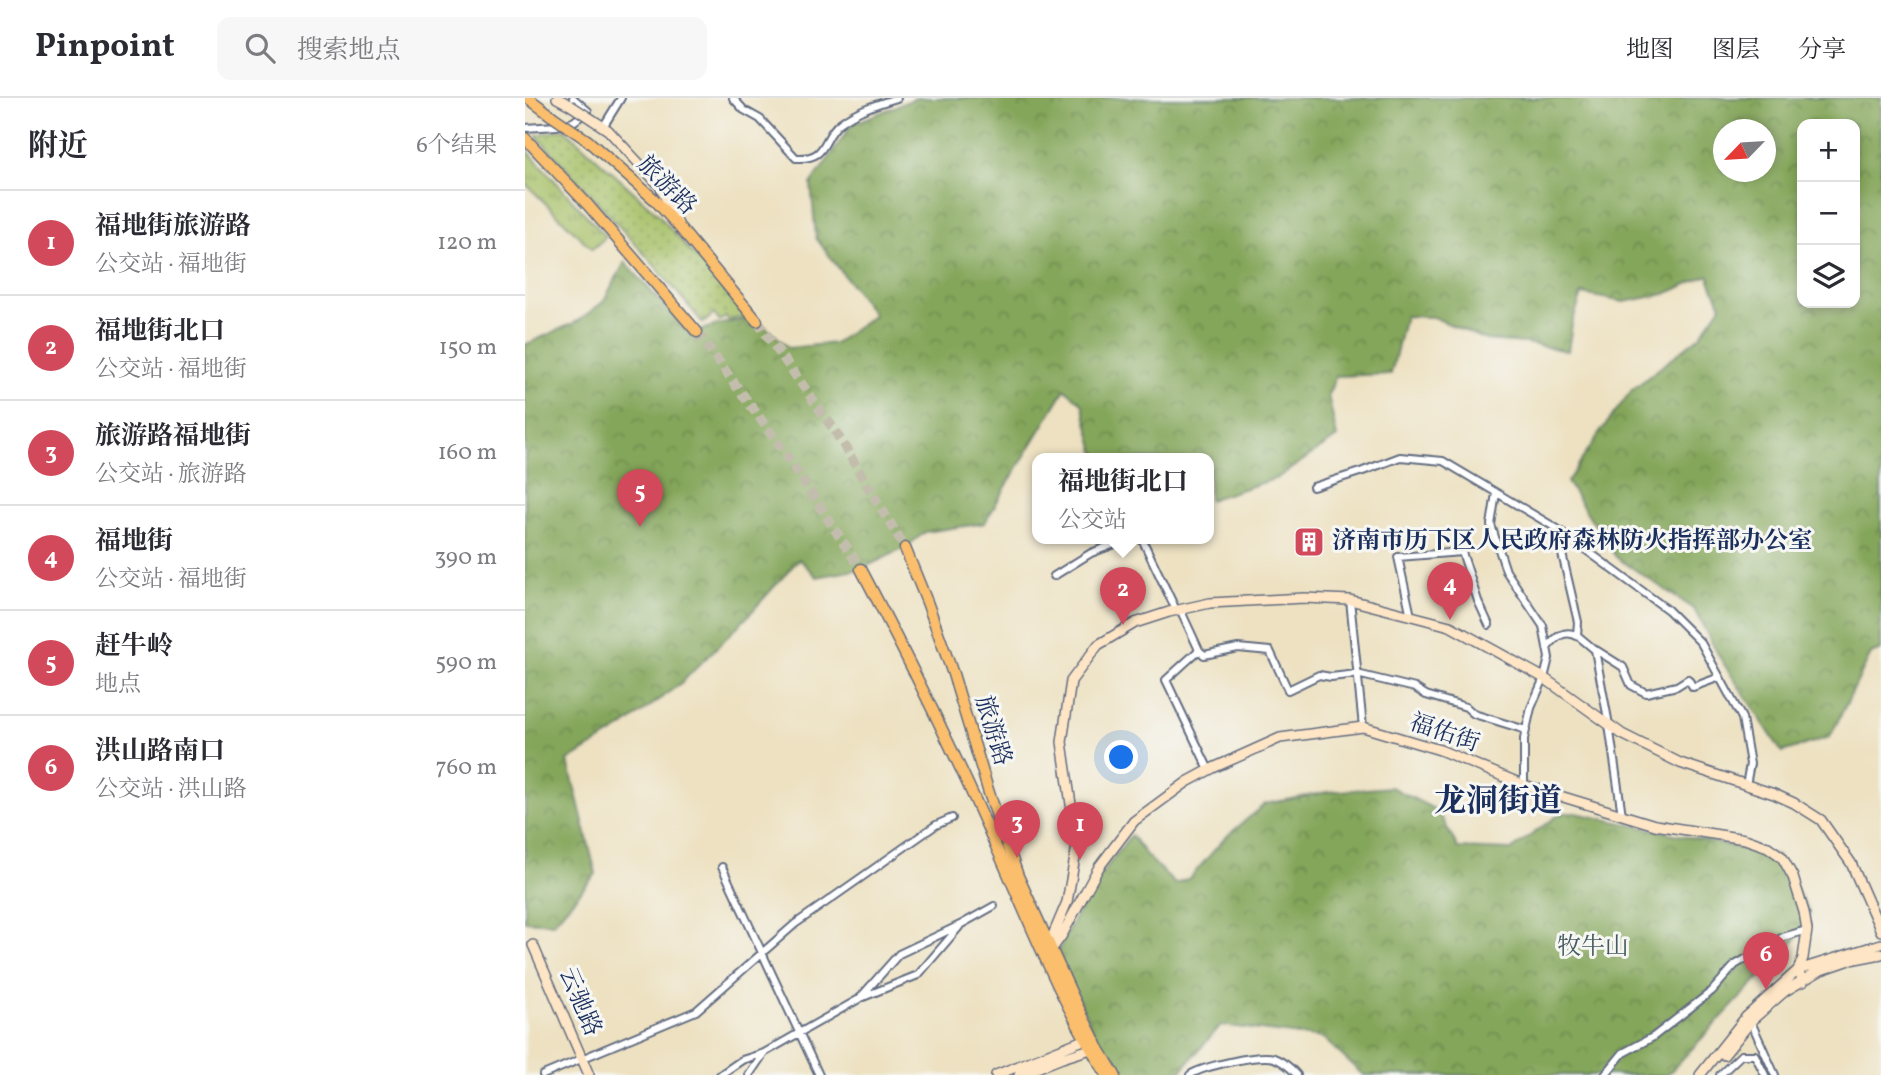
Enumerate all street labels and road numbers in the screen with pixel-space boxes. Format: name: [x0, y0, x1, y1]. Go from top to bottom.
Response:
street label: 旅游路: [629, 149, 703, 223]
street label: 旅游路: [965, 692, 1019, 770]
street label: 福佑街: [1404, 706, 1484, 762]
street label: 云驰路: [549, 962, 609, 1042]

